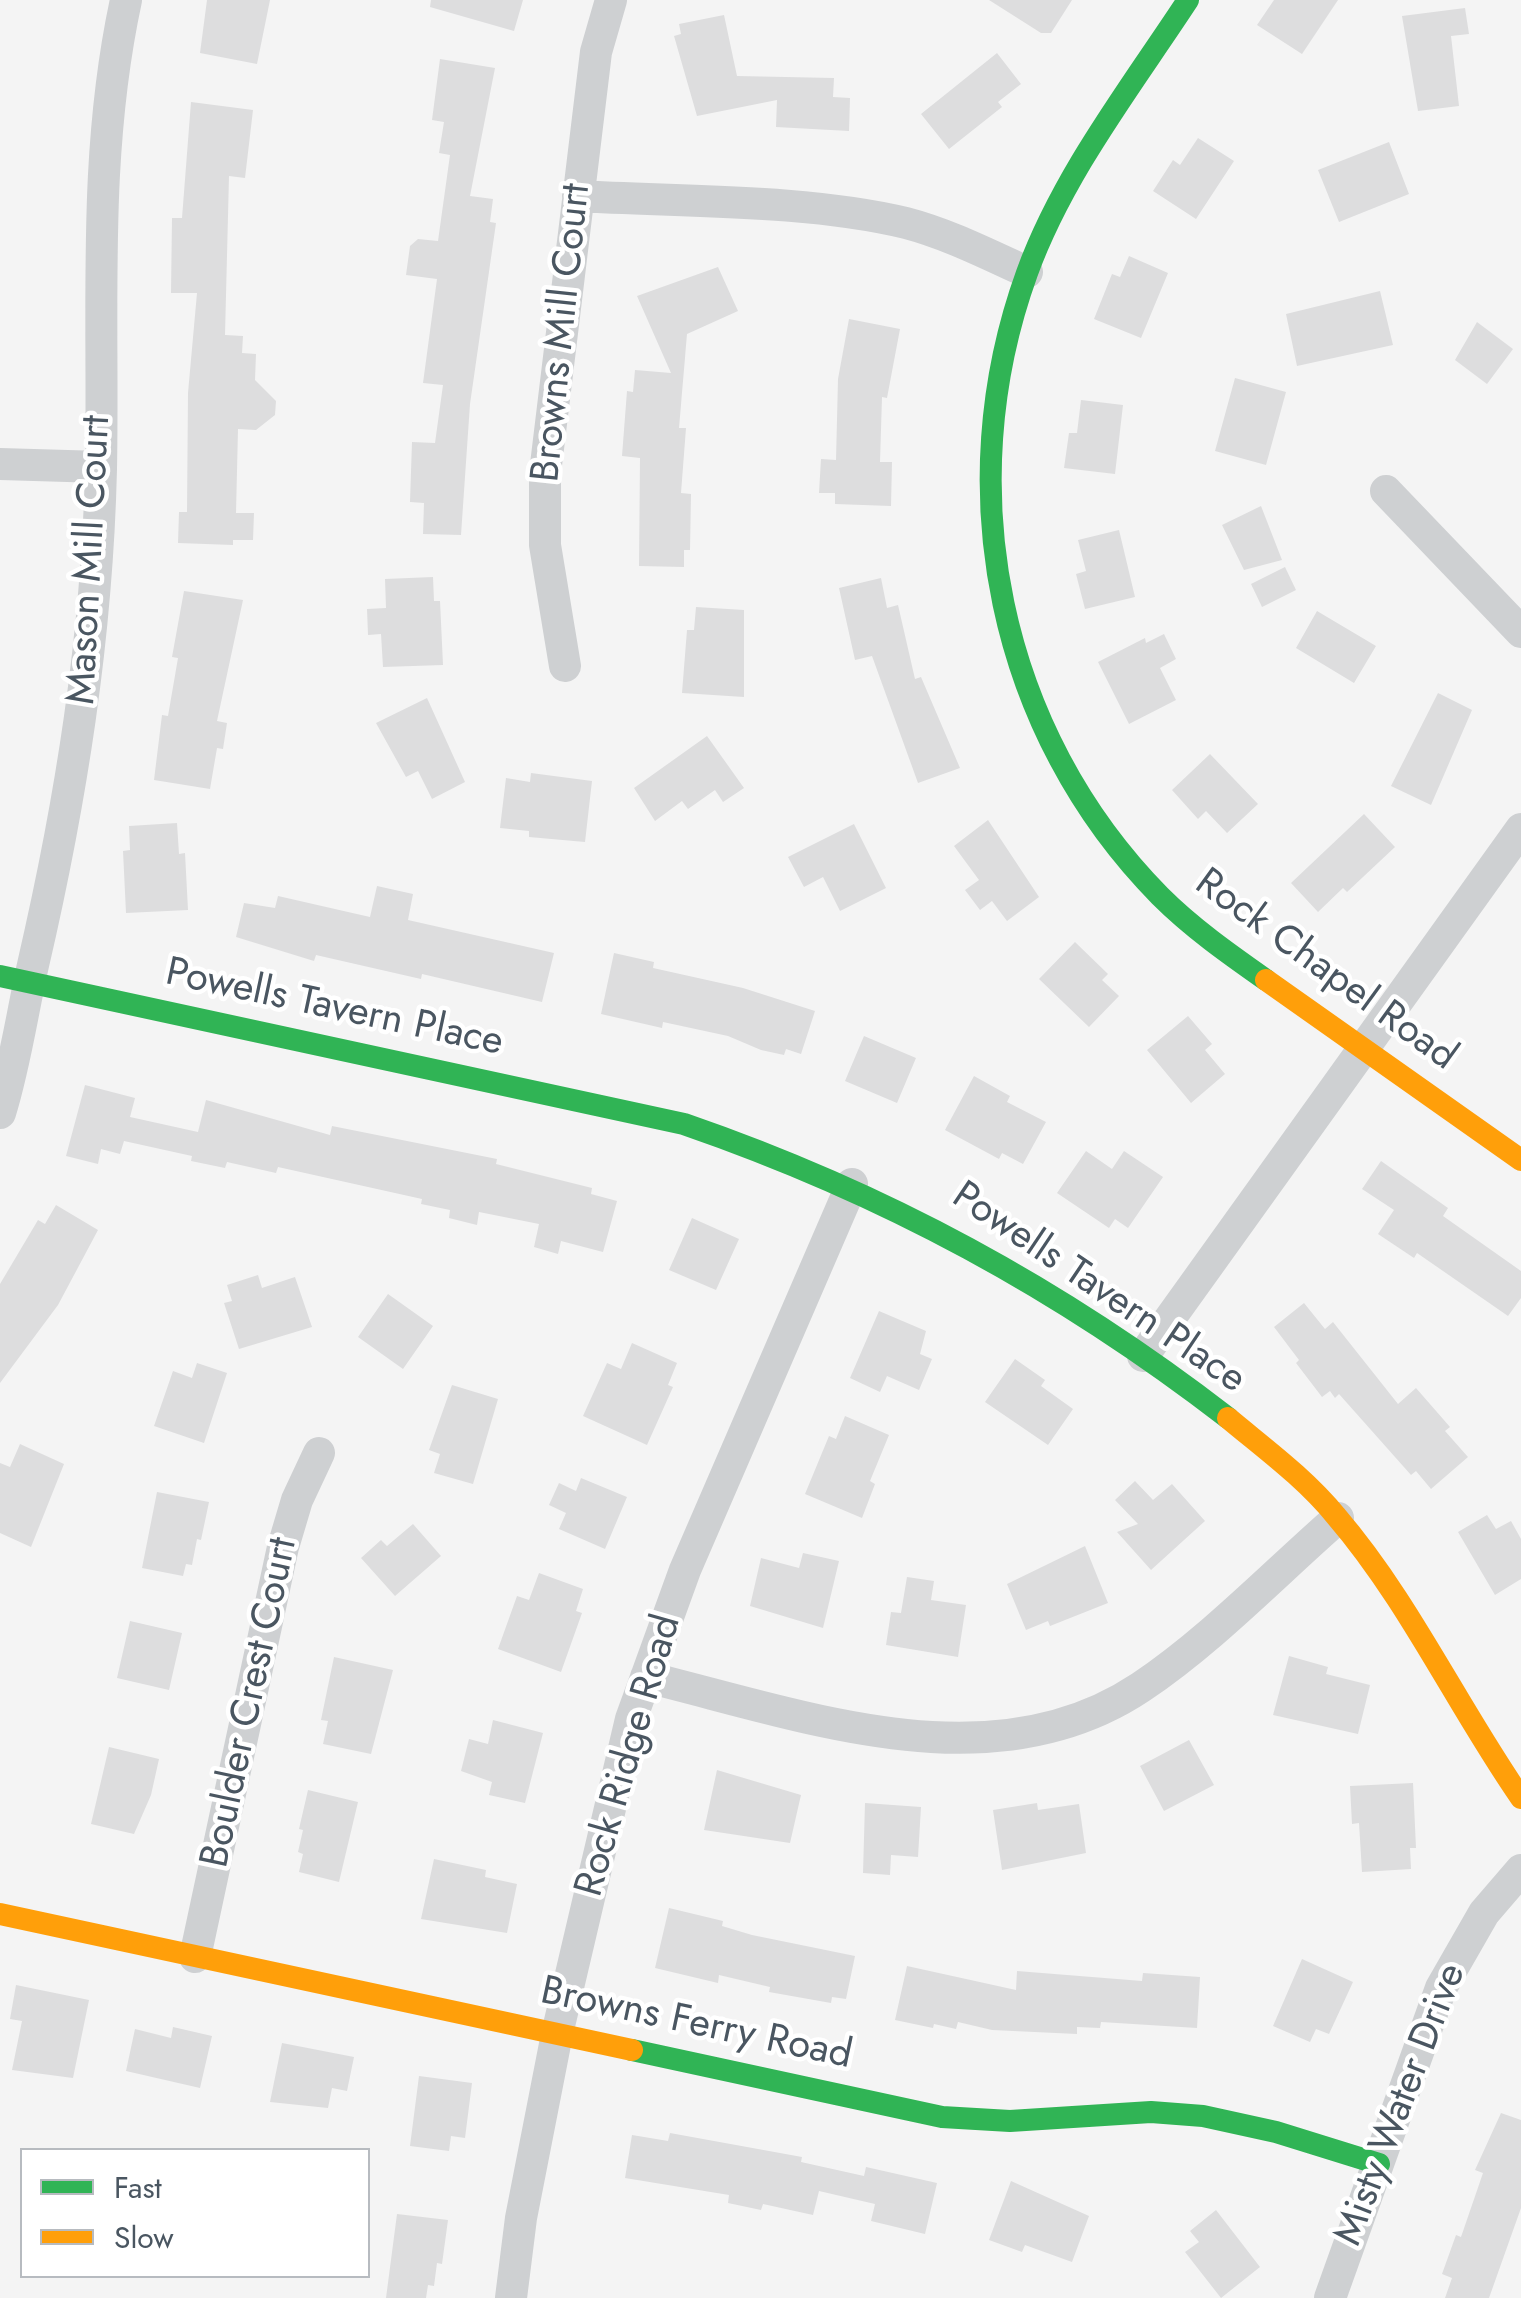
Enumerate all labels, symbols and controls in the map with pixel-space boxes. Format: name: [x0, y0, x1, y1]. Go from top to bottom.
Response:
street label: Browns Mill Court: [523, 181, 603, 485]
street label: Mason Mill Court: [59, 414, 123, 706]
street label: Rock Chapel Road: [1185, 860, 1465, 1082]
street label: Powells Tavern Place: [161, 950, 507, 1068]
street label: Powells Tavern Place: [942, 1173, 1254, 1405]
street label: Boulder Crest Court: [193, 1534, 309, 1872]
street label: Rock Ridge Road: [567, 1610, 693, 1902]
street label: Misty Water Drive: [1326, 1957, 1478, 2253]
street label: Browns Ferry Road: [536, 1969, 856, 2081]
legend: [20, 2148, 370, 2278]
text: Fast: [114, 2166, 162, 2209]
text: Slow: [114, 2216, 174, 2259]

